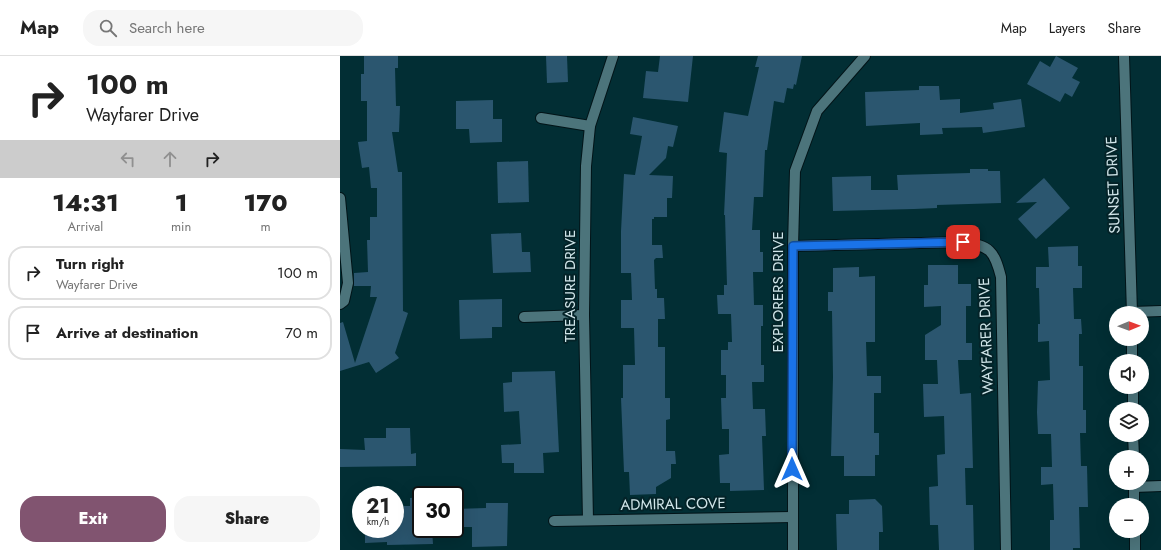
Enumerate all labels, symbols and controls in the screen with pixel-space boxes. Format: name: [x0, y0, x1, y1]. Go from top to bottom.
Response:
search box: [83, 10, 363, 46]
text: Map: [20, 14, 59, 41]
icon: search: [97, 17, 119, 39]
text: Search here: [129, 17, 205, 39]
text: Map: [1001, 18, 1027, 38]
text: Layers: [1049, 18, 1085, 38]
text: Share: [1107, 18, 1141, 38]
text: 100 m: [86, 64, 169, 105]
icon: right: [20, 72, 72, 124]
text: Wayfarer Drive: [86, 102, 199, 128]
street label: SUNSET DRIVE: [1100, 136, 1126, 234]
icon: left: [117, 148, 139, 170]
icon: ahead: [159, 148, 181, 170]
icon: right: [201, 148, 223, 170]
text: 14:31: [52, 185, 119, 220]
text: 1: [175, 185, 187, 220]
text: 170: [244, 185, 288, 220]
text: Arrival: [68, 217, 103, 236]
text: min: [171, 217, 191, 236]
text: m: [261, 217, 271, 236]
pin: [946, 225, 980, 259]
street label: TREASURE DRIVE: [559, 230, 581, 342]
street label: EXPLORERS DRIVE: [767, 231, 789, 353]
icon: arrive: [952, 231, 974, 253]
text: Turn right: [56, 253, 124, 275]
icon: right: [22, 262, 44, 284]
text: 100 m: [277, 262, 318, 284]
text: Wayfarer Drive: [56, 275, 138, 294]
street label: WAYFARER DRIVE: [973, 277, 999, 395]
north arrow: [1109, 306, 1149, 346]
map controls: [1109, 306, 1149, 538]
icon: arrive: [22, 322, 44, 344]
text: Arrive at destination: [56, 322, 198, 344]
text: 70 m: [285, 322, 318, 344]
button: sound: [1109, 354, 1149, 394]
button: layers: [1109, 402, 1149, 442]
position arrow: [771, 448, 813, 490]
button: +: [1109, 450, 1149, 490]
speed limit sign: 30: [412, 486, 464, 538]
text: 21: [366, 492, 390, 521]
street label: ADMIRAL COVE: [620, 492, 726, 516]
button: Exit: [20, 496, 166, 542]
button: Share: [174, 496, 320, 542]
button: −: [1109, 498, 1149, 538]
text: km/h: [367, 514, 389, 529]

